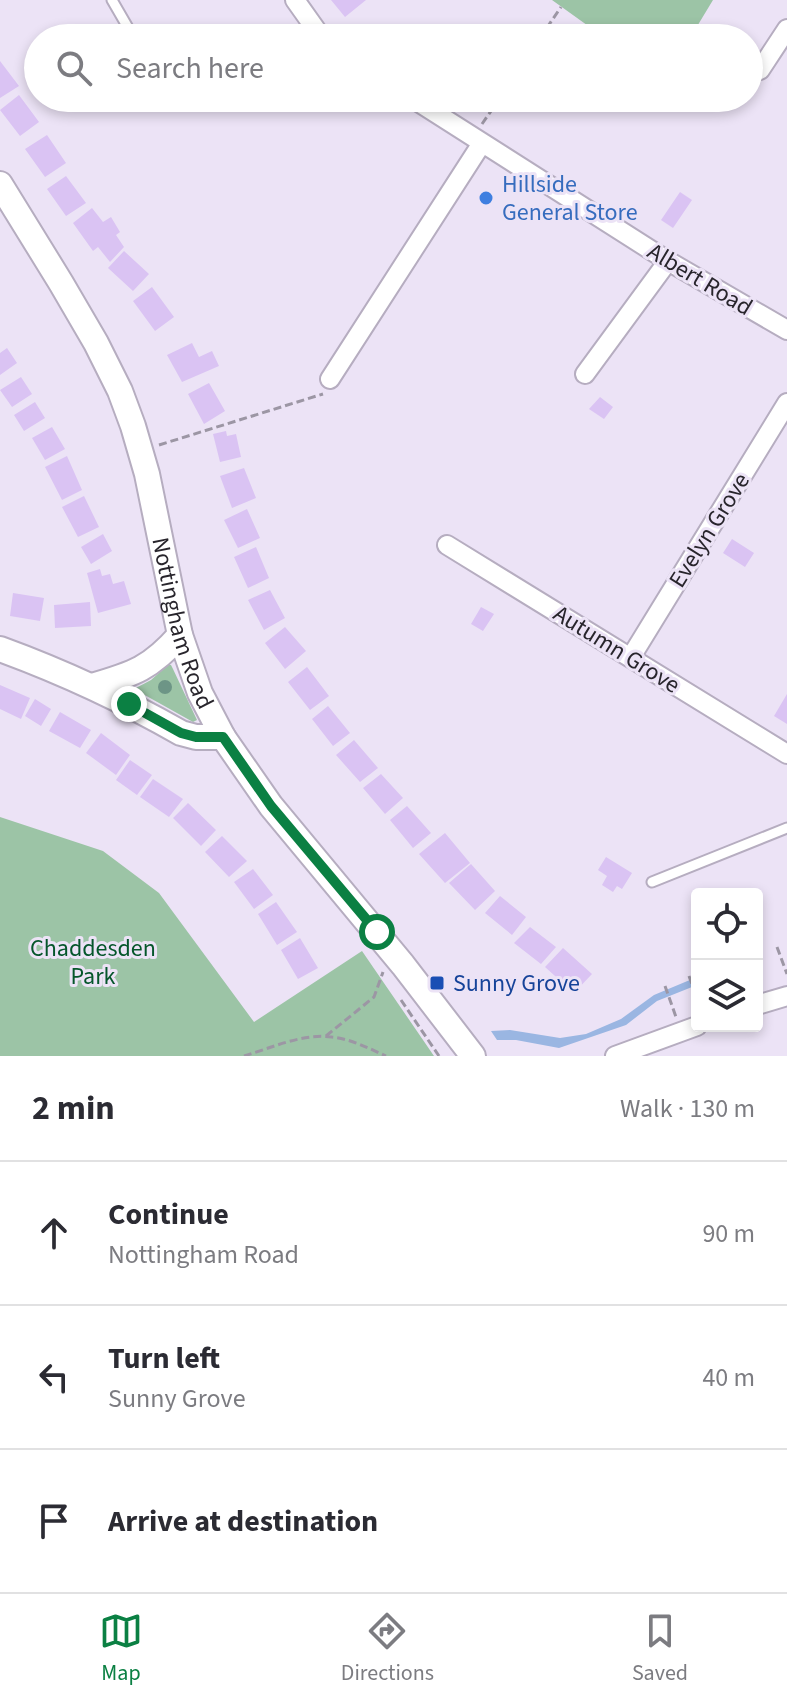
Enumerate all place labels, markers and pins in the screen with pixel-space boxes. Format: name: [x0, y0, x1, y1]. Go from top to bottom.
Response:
place label: Hillside General Store: [502, 167, 638, 230]
marker: Hillside General Store: [477, 189, 495, 207]
place label: Sunny Grove: [453, 966, 580, 1001]
marker: Sunny Grove: [428, 974, 446, 992]

